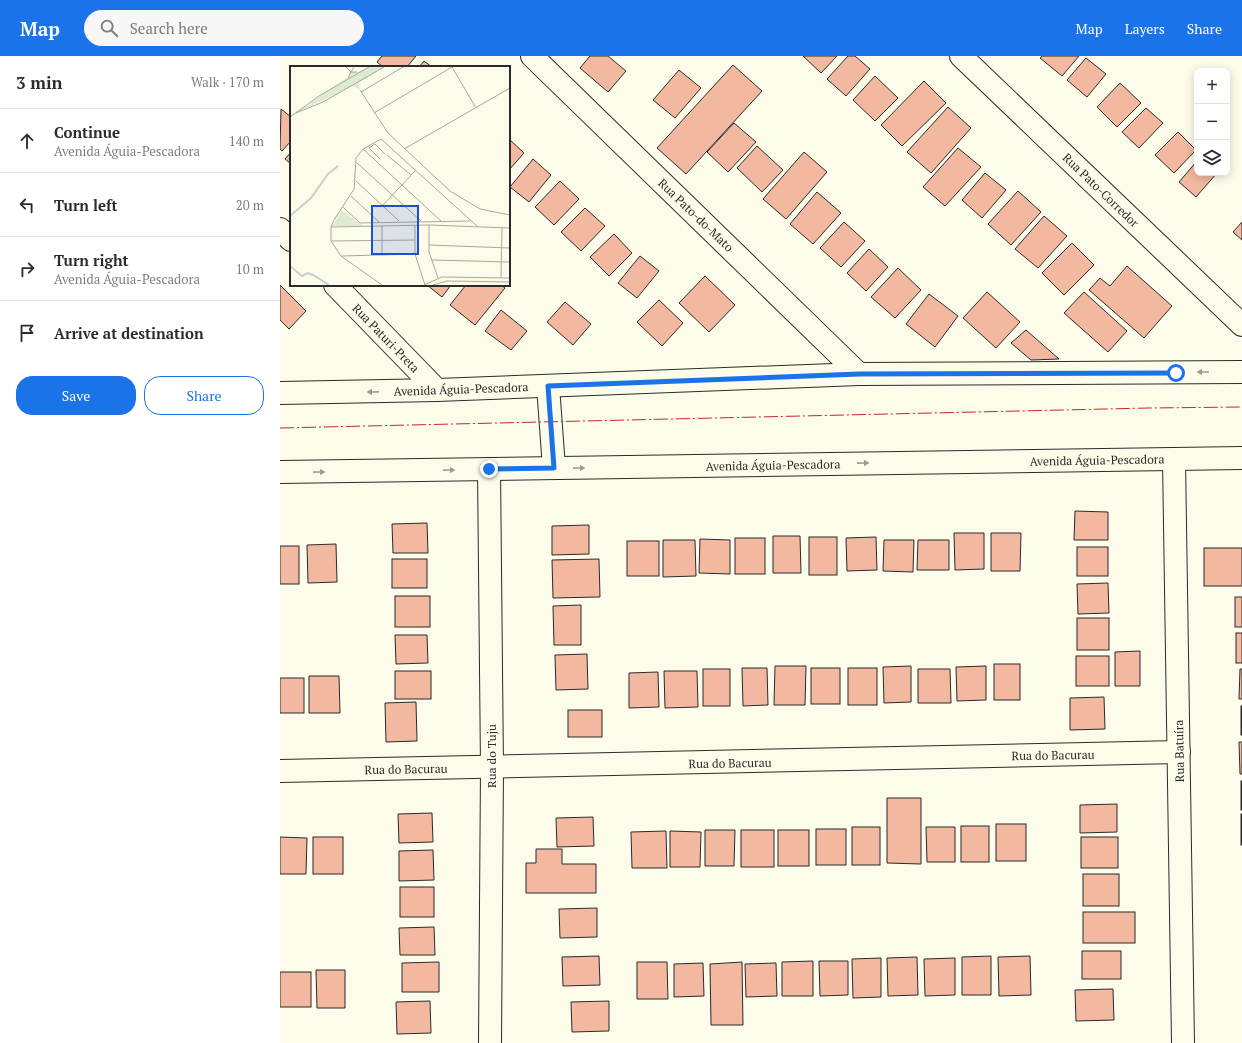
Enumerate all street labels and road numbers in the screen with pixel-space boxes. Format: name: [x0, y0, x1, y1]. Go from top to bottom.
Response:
street label: Rua Pato-Corredor: [1060, 150, 1143, 230]
street label: Rua Pato-do-Mato: [655, 175, 737, 255]
street label: Rua Paturi-Preta: [349, 301, 423, 375]
street label: Avenida Águia-Pescadora: [393, 379, 529, 399]
street label: Avenida Águia-Pescadora: [1029, 451, 1165, 469]
street label: Avenida Águia-Pescadora: [705, 456, 841, 474]
street label: Rua Batuíra: [1171, 720, 1187, 782]
street label: Rua do Tuju: [484, 724, 499, 788]
street label: Rua do Bacurau: [1011, 747, 1095, 763]
street label: Rua do Bacurau: [688, 755, 772, 771]
street label: Rua do Bacurau: [364, 761, 448, 777]

